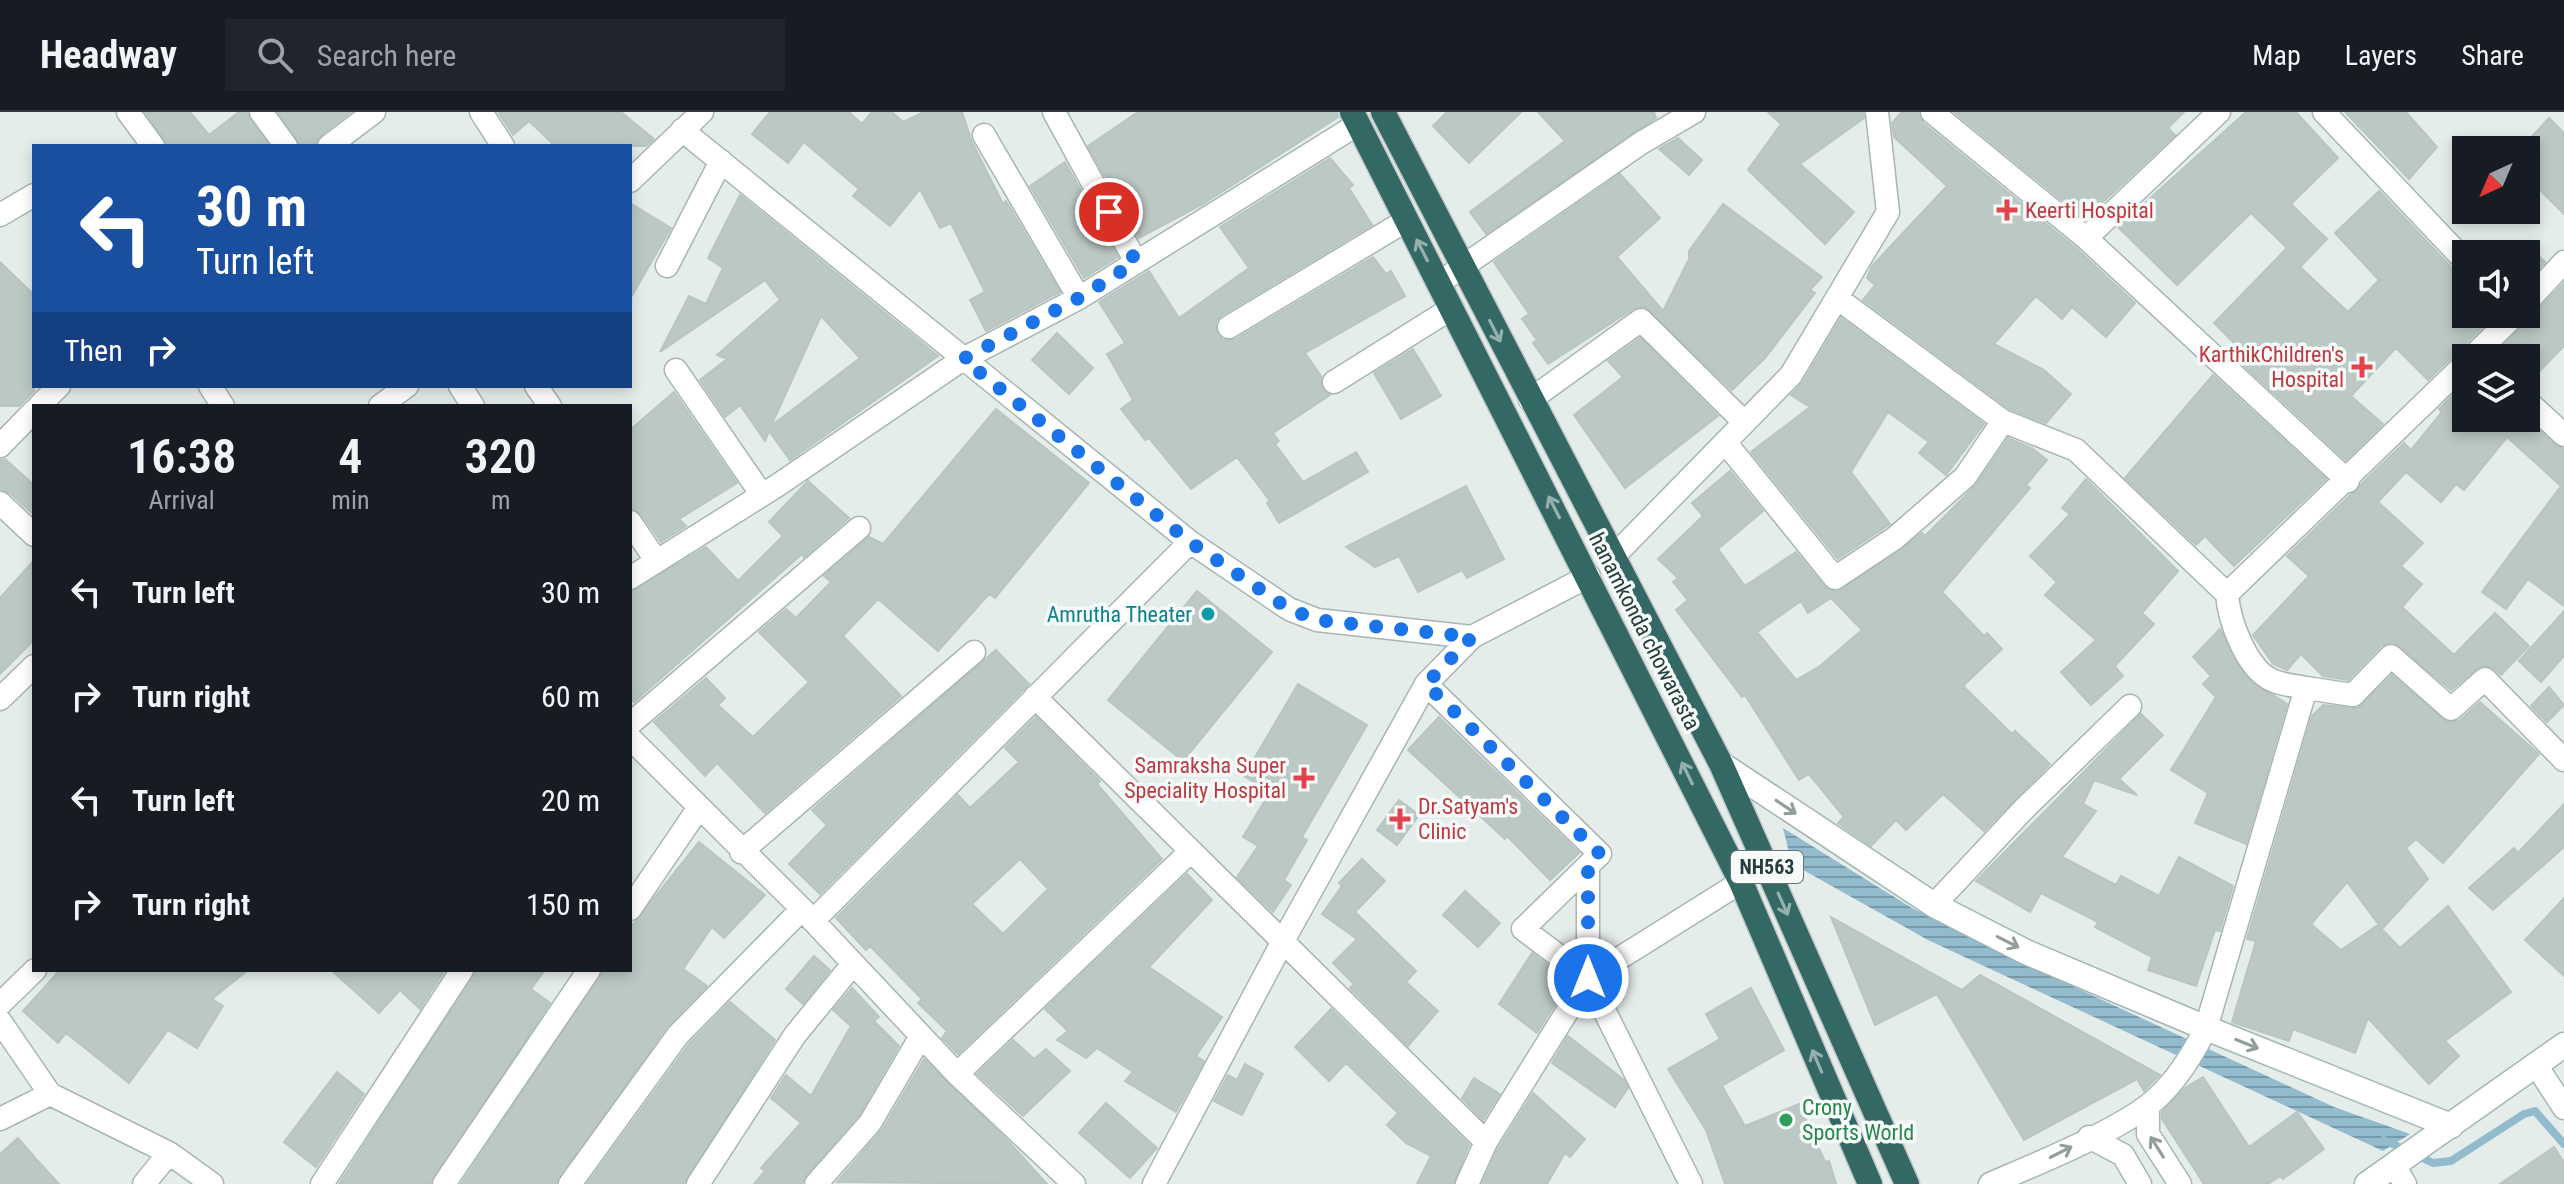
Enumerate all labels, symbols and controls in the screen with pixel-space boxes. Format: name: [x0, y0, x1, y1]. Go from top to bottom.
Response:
search box: [225, 19, 785, 91]
text: Headway: [40, 33, 177, 77]
icon: search: [253, 33, 297, 77]
text: Search here: [317, 38, 456, 73]
text: Map: [2252, 39, 2301, 72]
text: Layers: [2345, 39, 2417, 72]
text: Share: [2461, 39, 2524, 72]
north arrow: [2452, 136, 2540, 224]
map controls: [2452, 136, 2540, 432]
text: 30 m: [196, 174, 307, 240]
icon: left: [64, 176, 168, 280]
pin: [1075, 178, 1143, 246]
icon: arrive: [1087, 190, 1131, 234]
place label: Keerti Hospital: [2025, 198, 2154, 223]
marker: Keerti Hospital: [1996, 199, 2018, 221]
one-way arrow: [1414, 239, 1430, 263]
button: sound: [2452, 240, 2540, 328]
text: Turn left: [196, 241, 314, 283]
one-way arrow: [1488, 319, 1503, 343]
icon: right: [139, 328, 183, 372]
text: Then: [64, 333, 123, 368]
place label: KarthikChildren's Hospital: [2199, 342, 2344, 392]
button: layers: [2452, 344, 2540, 432]
marker: KarthikChildren's Hospital: [2351, 356, 2373, 378]
text: 16:38: [127, 428, 236, 485]
text: 4: [338, 428, 362, 485]
text: 320: [465, 428, 537, 485]
text: Arrival: [149, 485, 215, 515]
text: min: [331, 485, 369, 515]
text: m: [491, 485, 511, 515]
one-way arrow: [1545, 495, 1561, 519]
street label: hanamkonda chowarasta: [1584, 529, 1705, 734]
icon: left: [64, 570, 108, 614]
text: Turn left: [132, 575, 235, 610]
text: 30 m: [541, 575, 600, 610]
place label: Amrutha Theater: [1047, 602, 1192, 627]
marker: Amrutha Theater: [1199, 605, 1217, 623]
icon: right: [64, 674, 108, 718]
text: Turn right: [132, 679, 250, 714]
text: 60 m: [541, 679, 600, 714]
place label: Samraksha Super Speciality Hospital: [1124, 753, 1286, 803]
one-way arrow: [1679, 761, 1694, 785]
marker: Samraksha Super Speciality Hospital: [1293, 767, 1315, 789]
icon: left: [64, 778, 108, 822]
text: Turn left: [132, 783, 235, 818]
text: 20 m: [541, 783, 600, 818]
place label: Dr.Satyam's Clinic: [1418, 794, 1518, 844]
one-way arrow: [1774, 799, 1797, 815]
marker: Dr.Satyam's Clinic: [1389, 808, 1411, 830]
road number: NH563: [1731, 851, 1803, 883]
icon: right: [64, 882, 108, 926]
text: Turn right: [132, 887, 250, 922]
text: 150 m: [526, 887, 600, 922]
one-way arrow: [1776, 891, 1791, 916]
one-way arrow: [1995, 935, 2019, 951]
position arrow: [1546, 936, 1630, 1020]
one-way arrow: [2234, 1038, 2259, 1053]
one-way arrow: [1809, 1049, 1824, 1074]
place label: Crony Sports World: [1802, 1095, 1914, 1145]
marker: Crony Sports World: [1777, 1111, 1795, 1129]
one-way arrow: [2148, 1136, 2164, 1159]
one-way arrow: [2048, 1143, 2072, 1159]

